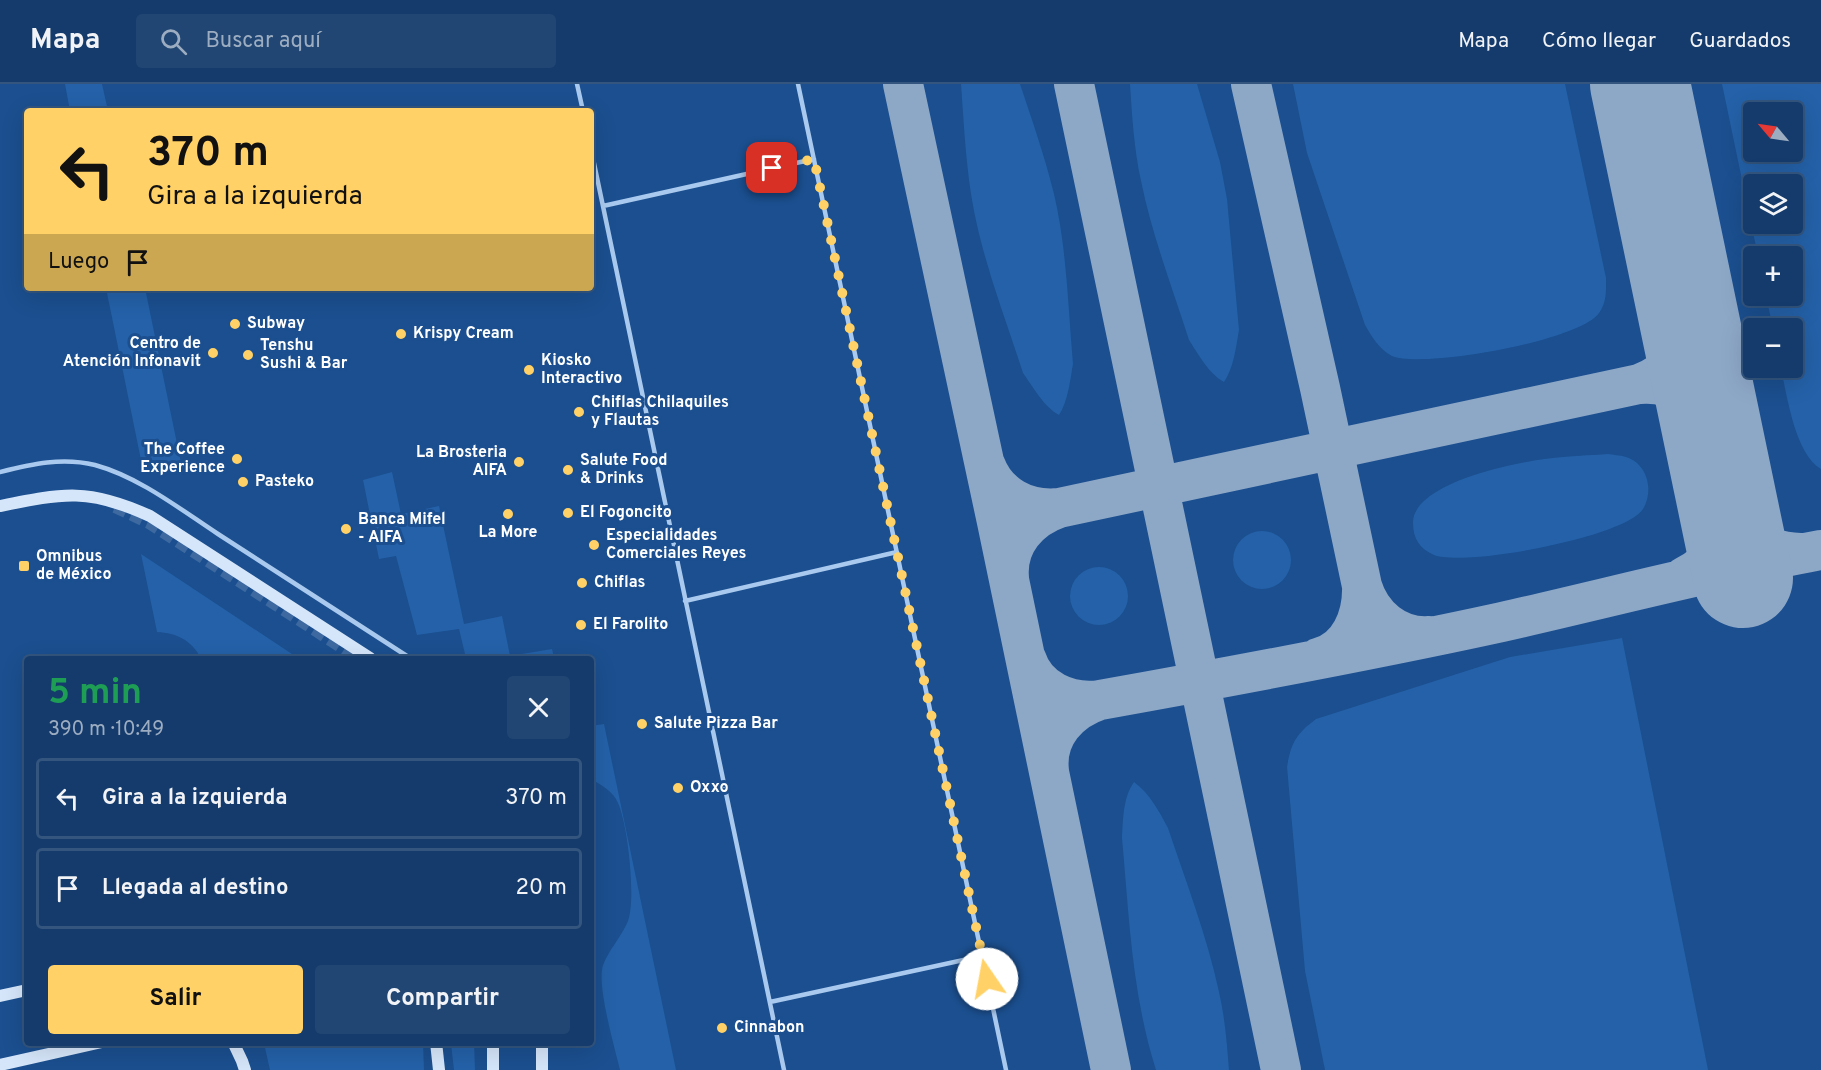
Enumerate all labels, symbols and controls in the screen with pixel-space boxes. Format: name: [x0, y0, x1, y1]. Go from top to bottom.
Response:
search box: [136, 14, 556, 68]
text: Mapa: [30, 23, 100, 59]
icon: search: [157, 25, 190, 58]
text: Buscar aquí: [205, 28, 321, 55]
text: Mapa: [1458, 28, 1509, 55]
text: Cómo llegar: [1542, 28, 1656, 55]
text: Guardados: [1689, 28, 1791, 55]
north arrow: [1743, 102, 1803, 162]
map controls: [1743, 102, 1803, 378]
text: 370 m: [147, 128, 269, 181]
icon: left: [48, 132, 126, 210]
pin: [746, 142, 797, 193]
icon: arrive: [755, 151, 788, 184]
button: layers: [1743, 174, 1803, 234]
text: Gira a la izquierda: [147, 180, 363, 214]
icon: arrive: [121, 246, 154, 279]
button: +: [1743, 246, 1803, 306]
text: Luego: [48, 249, 109, 276]
place label: Subway: [247, 314, 305, 334]
marker: Subway: [228, 317, 242, 331]
button: −: [1743, 318, 1803, 378]
place label: Krispy Cream: [413, 324, 514, 344]
marker: Krispy Cream: [394, 327, 408, 341]
place label: Centro de Atención Infonavit: [63, 334, 201, 372]
place label: Tenshu Sushi & Bar: [260, 336, 348, 374]
marker: Centro de Atención Infonavit: [206, 346, 220, 360]
marker: Tenshu Sushi & Bar: [241, 348, 255, 362]
place label: Kiosko Interactivo: [541, 351, 622, 389]
marker: Kiosko Interactivo: [522, 363, 536, 377]
place label: Chiflas Chilaquiles y Flautas: [591, 393, 729, 431]
marker: Chiflas Chilaquiles y Flautas: [572, 405, 586, 419]
place label: The Coffee Experience: [140, 440, 225, 478]
place label: La Brosteria AIFA: [416, 443, 507, 481]
place label: Salute Food & Drinks: [580, 451, 668, 489]
marker: The Coffee Experience: [230, 452, 244, 466]
marker: La Brosteria AIFA: [512, 455, 526, 469]
marker: Salute Food & Drinks: [561, 463, 575, 477]
place label: Pasteko: [255, 472, 314, 492]
marker: Pasteko: [236, 475, 250, 489]
place label: El Fogoncito: [580, 503, 672, 523]
marker: El Fogoncito: [561, 506, 575, 520]
marker: La More: [501, 507, 515, 521]
place label: Banca Mifel - AIFA: [358, 510, 446, 548]
marker: Banca Mifel - AIFA: [339, 522, 353, 536]
place label: La More: [478, 523, 538, 543]
place label: Especialidades Comerciales Reyes: [606, 526, 747, 564]
marker: Especialidades Comerciales Reyes: [587, 538, 601, 552]
place label: Omnibus de México: [36, 547, 111, 585]
marker: Omnibus de México: [17, 559, 31, 573]
place label: Chiflas: [594, 573, 646, 593]
marker: Chiflas: [575, 576, 589, 590]
place label: El Farolito: [593, 615, 668, 635]
marker: El Farolito: [574, 618, 588, 632]
text: 5 min: [48, 671, 142, 717]
button: close: [507, 676, 570, 739]
place label: Salute Pizza Bar: [654, 714, 778, 734]
text: 390 m · 10:49: [48, 717, 164, 743]
marker: Salute Pizza Bar: [635, 717, 649, 731]
place label: Oxxo: [690, 778, 729, 798]
marker: Oxxo: [671, 781, 685, 795]
icon: left: [51, 782, 84, 815]
text: Gira a la izquierda: [102, 785, 288, 812]
text: 370 m: [505, 785, 567, 812]
icon: arrive: [51, 872, 84, 905]
text: Llegada al destino: [102, 875, 288, 902]
text: 20 m: [516, 875, 567, 902]
position arrow: [955, 947, 1019, 1011]
button: Salir: [48, 965, 303, 1034]
button: Compartir: [315, 965, 570, 1034]
place label: Cinnabon: [734, 1018, 804, 1038]
marker: Cinnabon: [715, 1021, 729, 1035]

